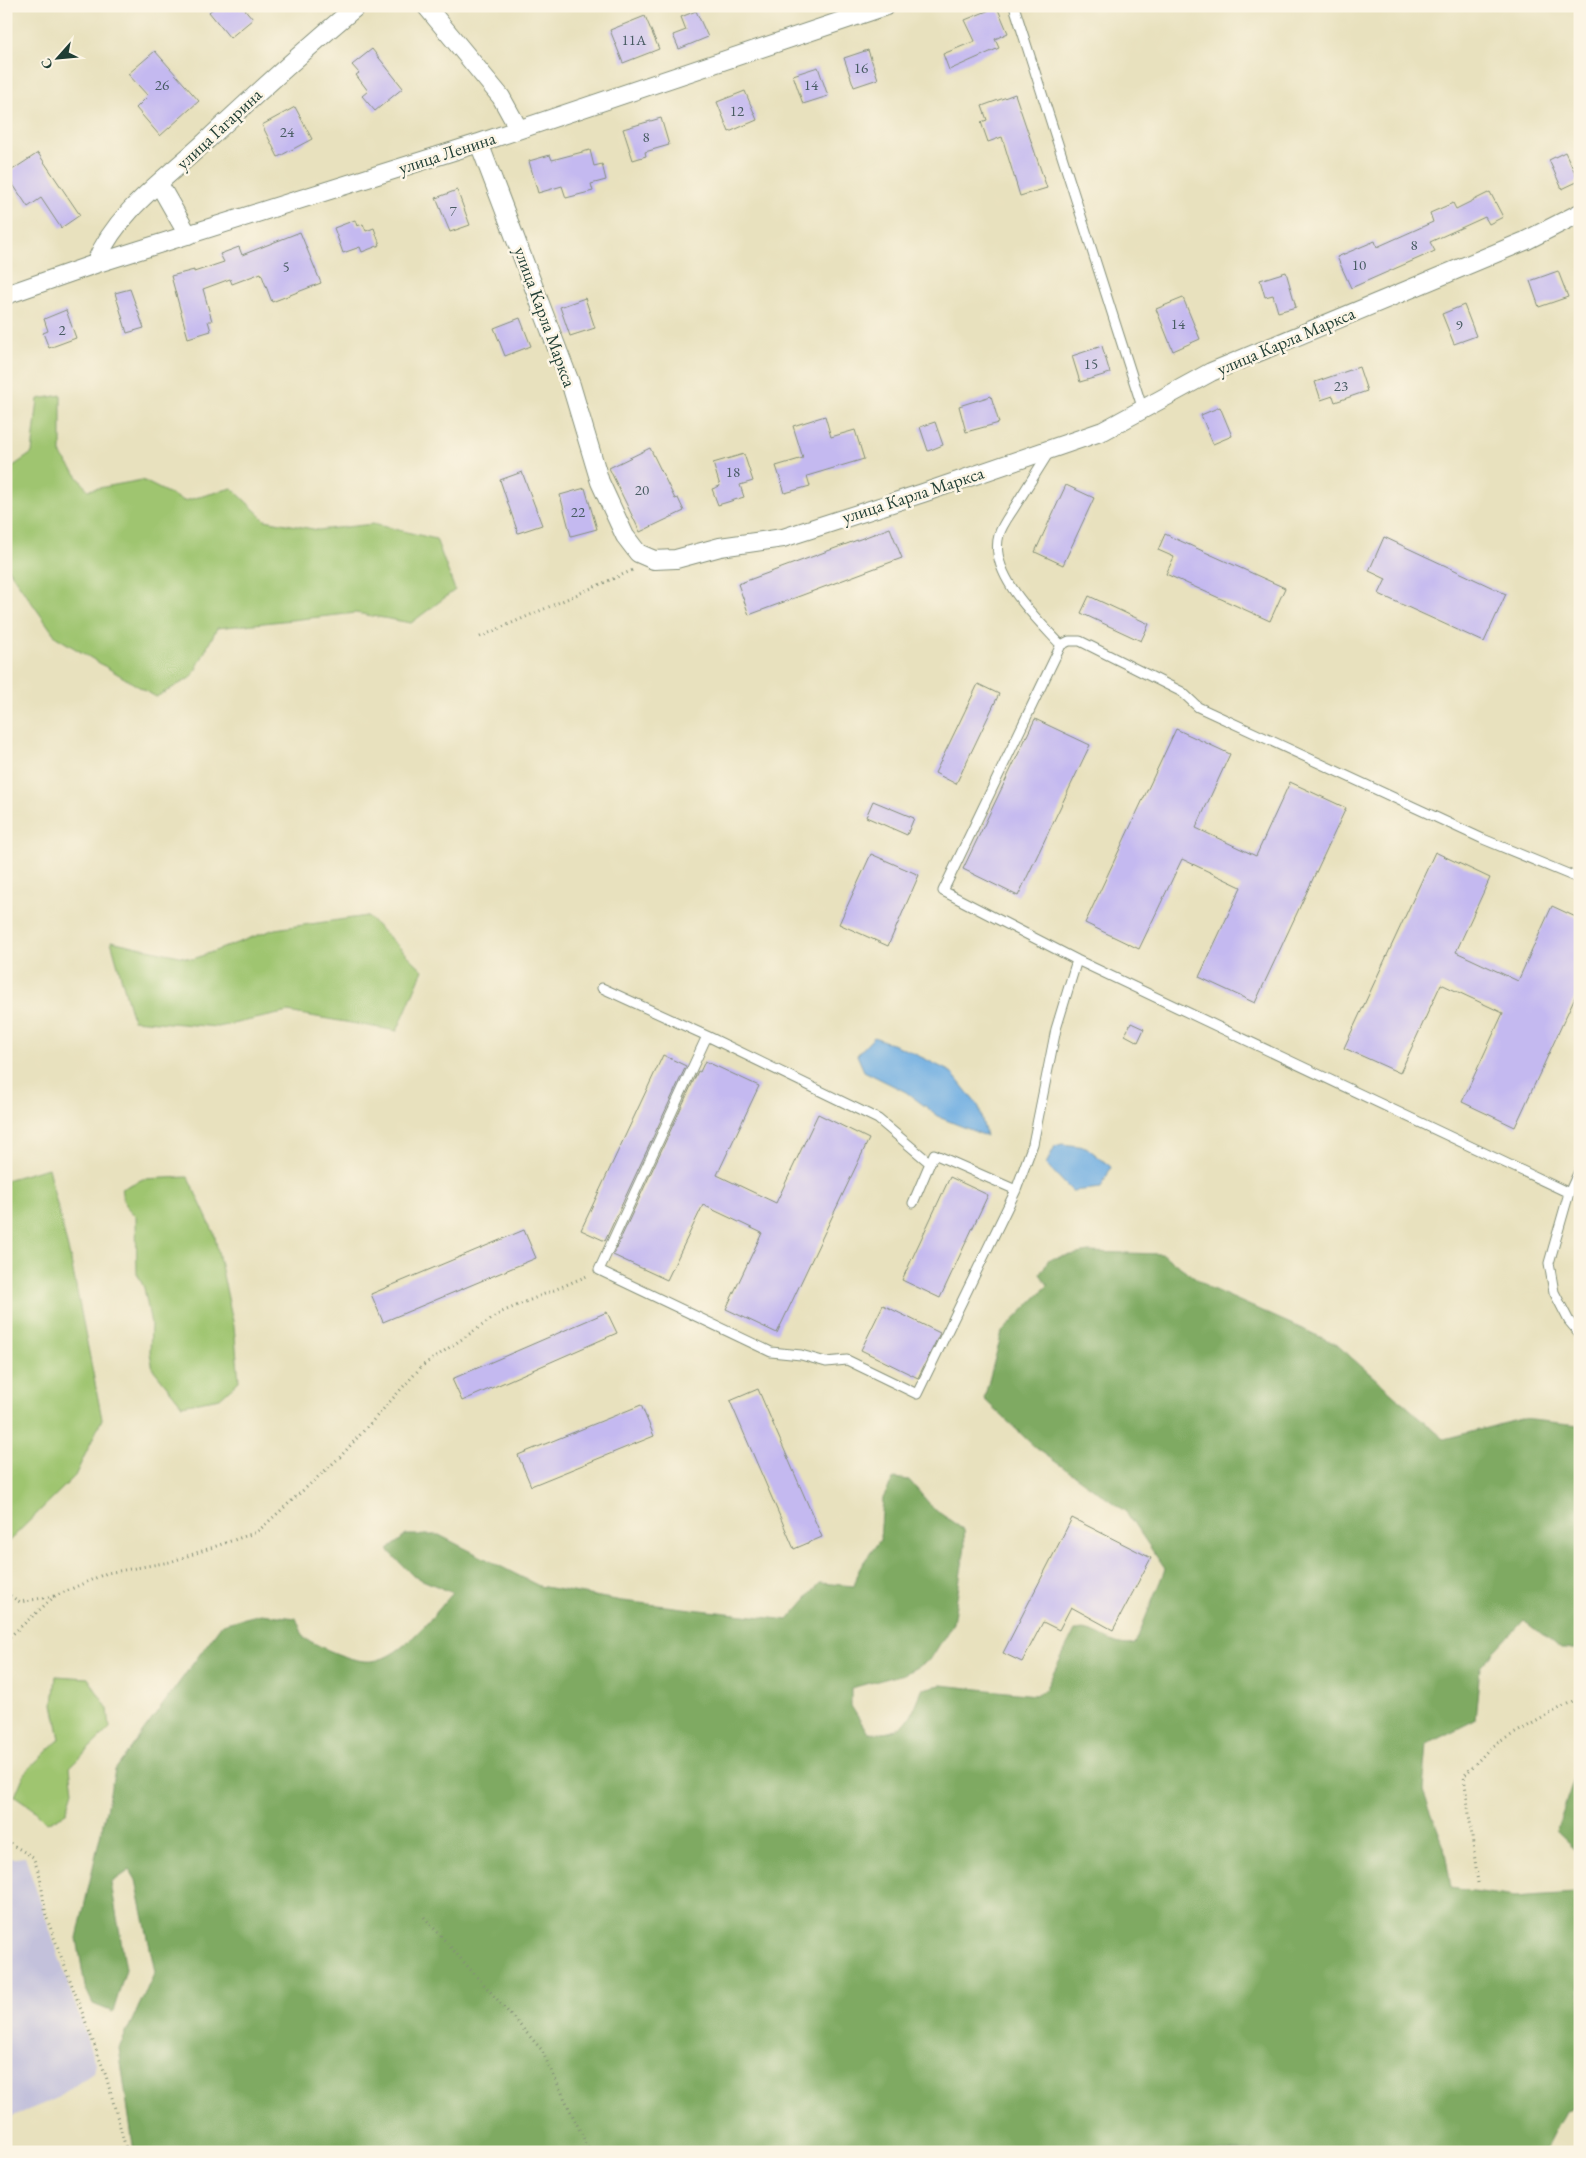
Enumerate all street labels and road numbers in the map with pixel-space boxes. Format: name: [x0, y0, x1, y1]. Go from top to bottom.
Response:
street label: улица Гагарина: [171, 82, 267, 174]
street label: улица Ленина: [395, 126, 499, 179]
street label: улица Карла Маркса: [509, 243, 582, 391]
street label: улица Карла Маркса: [1213, 301, 1359, 380]
street label: улица Карла Маркса: [839, 460, 988, 528]

